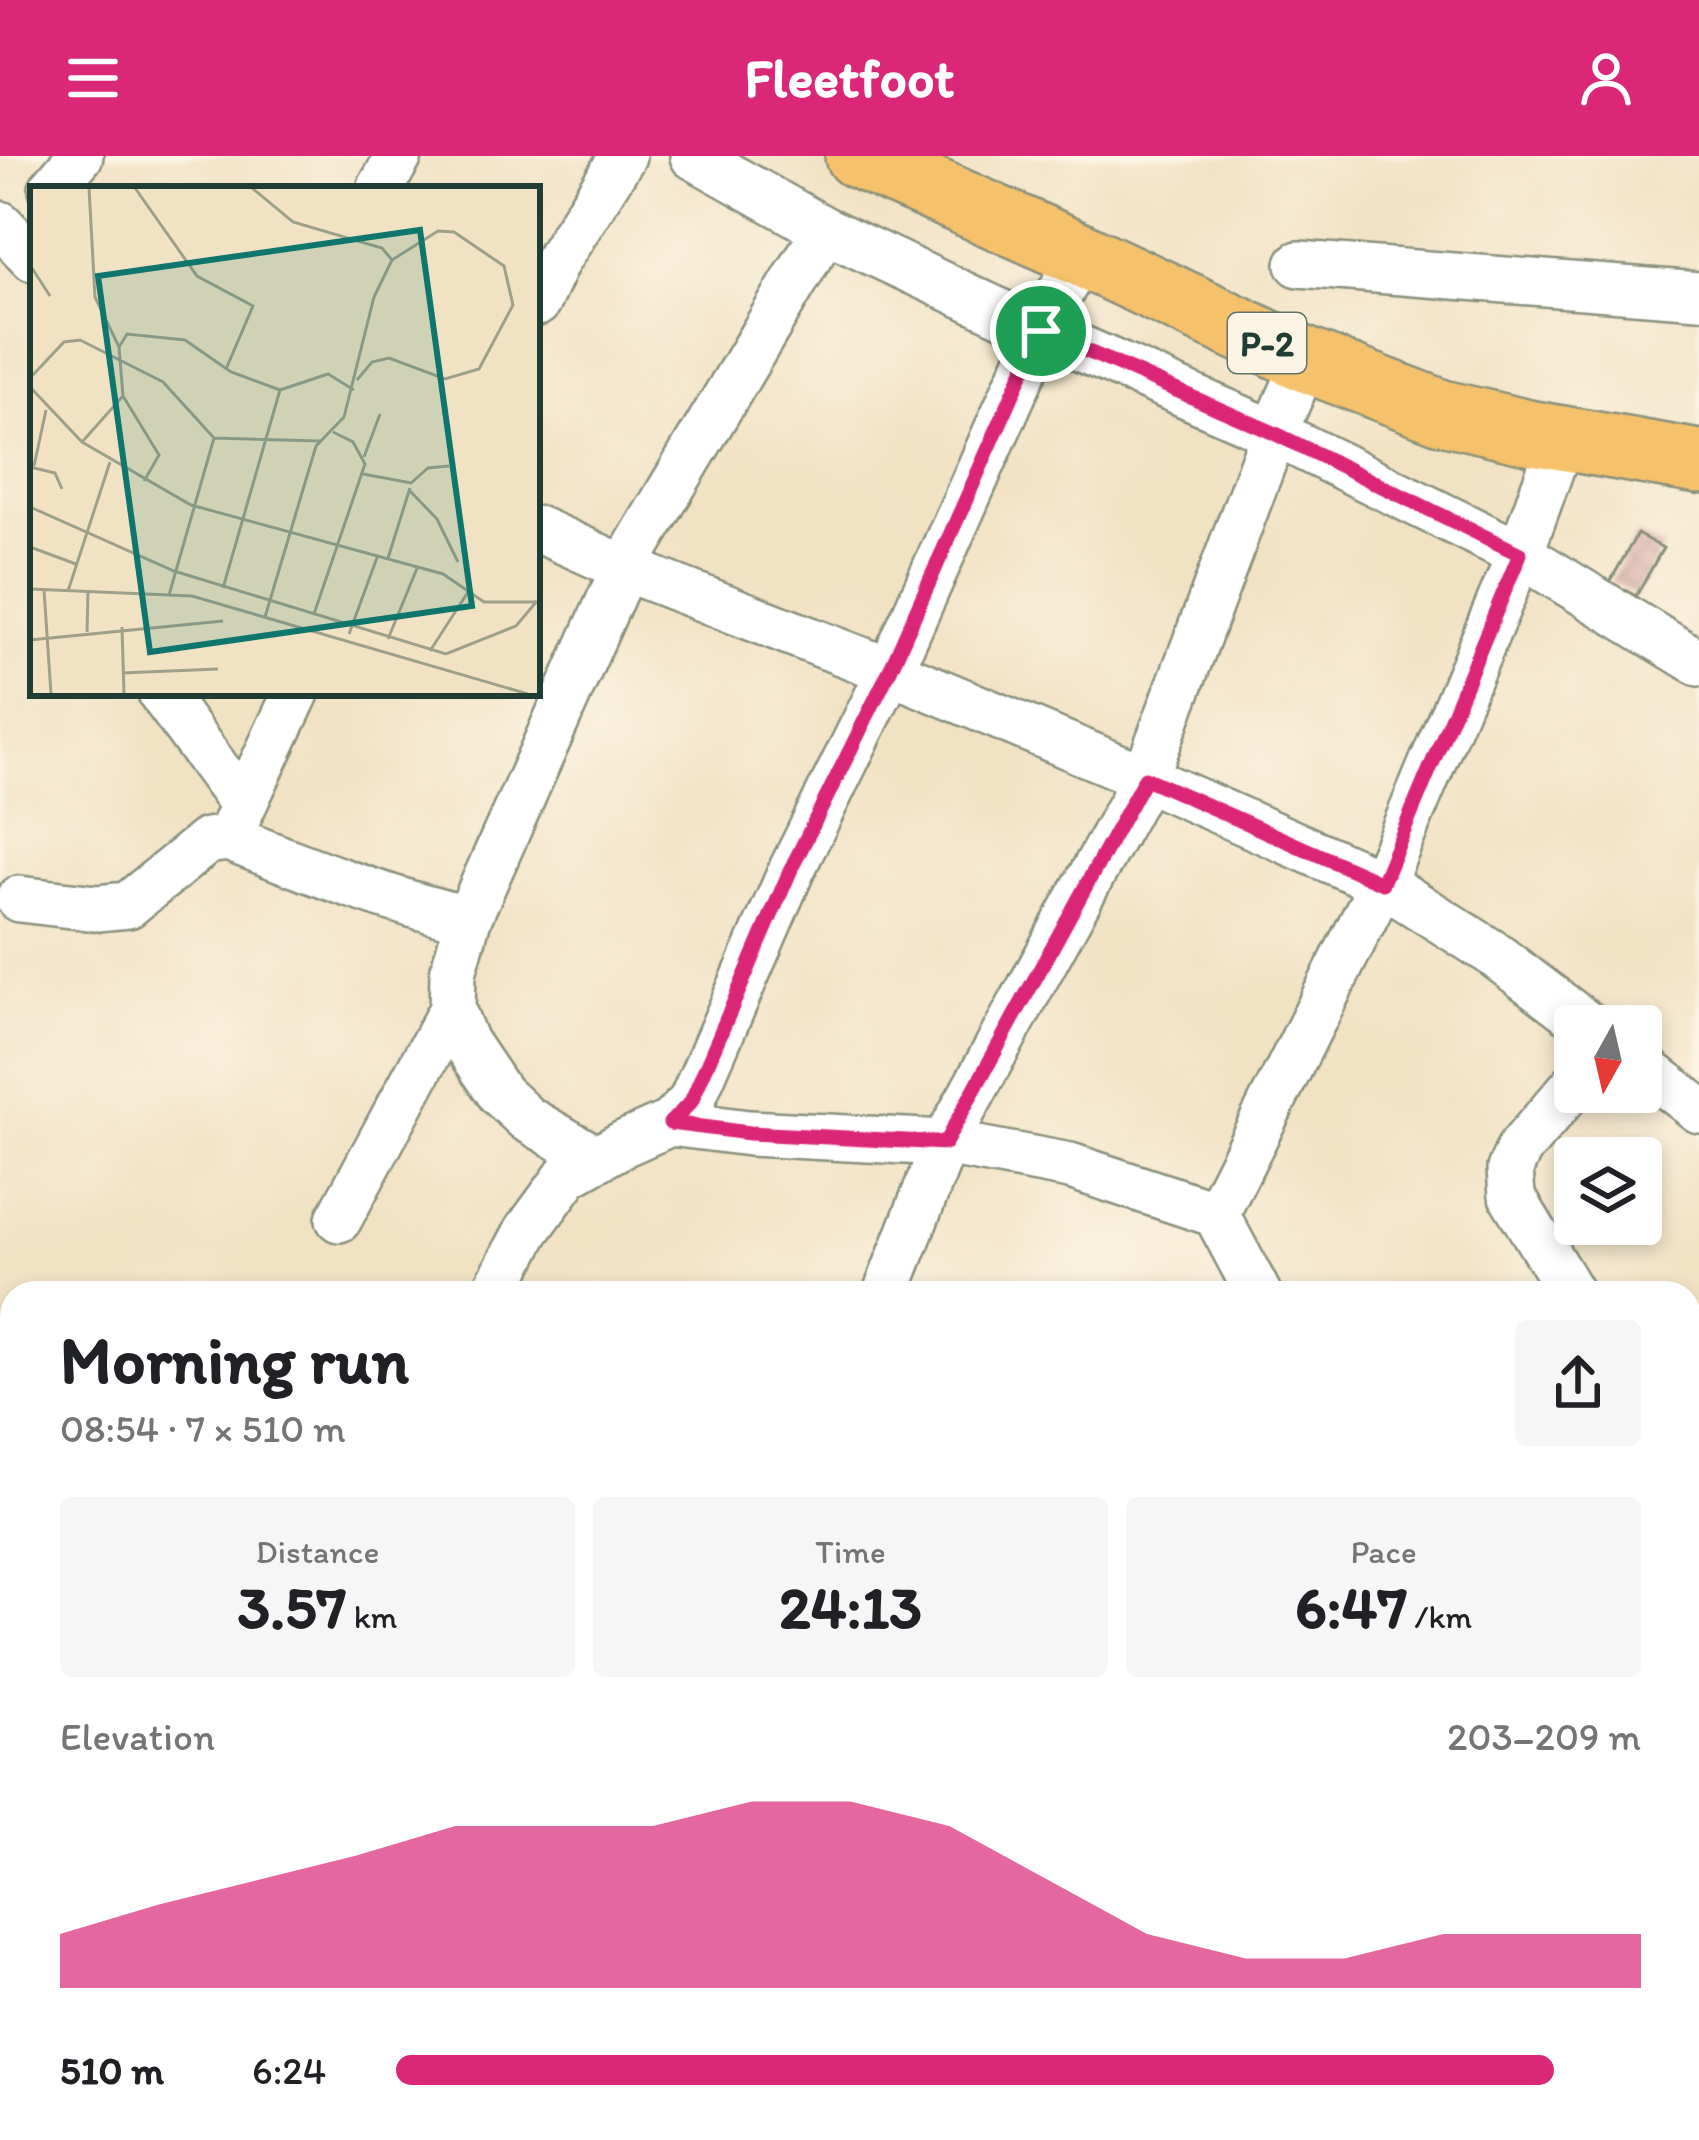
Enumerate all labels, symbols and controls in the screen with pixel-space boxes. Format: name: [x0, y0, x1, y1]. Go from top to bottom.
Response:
icon: menu: [60, 45, 126, 111]
icon: person: [1573, 45, 1639, 111]
text: Fleetfoot: [744, 46, 955, 111]
inset map: [30, 186, 540, 696]
pin: [990, 280, 1092, 382]
icon: arrive: [1008, 298, 1074, 364]
road number: P-2: [1228, 313, 1306, 373]
north arrow: [1554, 1005, 1662, 1113]
map controls: [1554, 1005, 1662, 1245]
button: layers: [1554, 1137, 1662, 1245]
text: Morning run: [60, 1320, 409, 1400]
button: share: [1515, 1320, 1641, 1446]
text: 08:54 · 7 × 510 m: [60, 1405, 346, 1452]
text: Distance: [256, 1532, 379, 1571]
text: Time: [815, 1532, 886, 1571]
text: Pace: [1350, 1532, 1417, 1571]
text: 3.57: [238, 1571, 346, 1643]
text: 24:13: [779, 1571, 922, 1643]
text: 6:47: [1295, 1571, 1407, 1643]
text: km: [346, 1597, 397, 1636]
text: /km: [1407, 1597, 1472, 1636]
text: Elevation: [60, 1713, 215, 1760]
text: 203–209 m: [1447, 1713, 1641, 1760]
text: 510 m: [60, 2047, 164, 2094]
text: 6:24: [252, 2047, 326, 2094]

